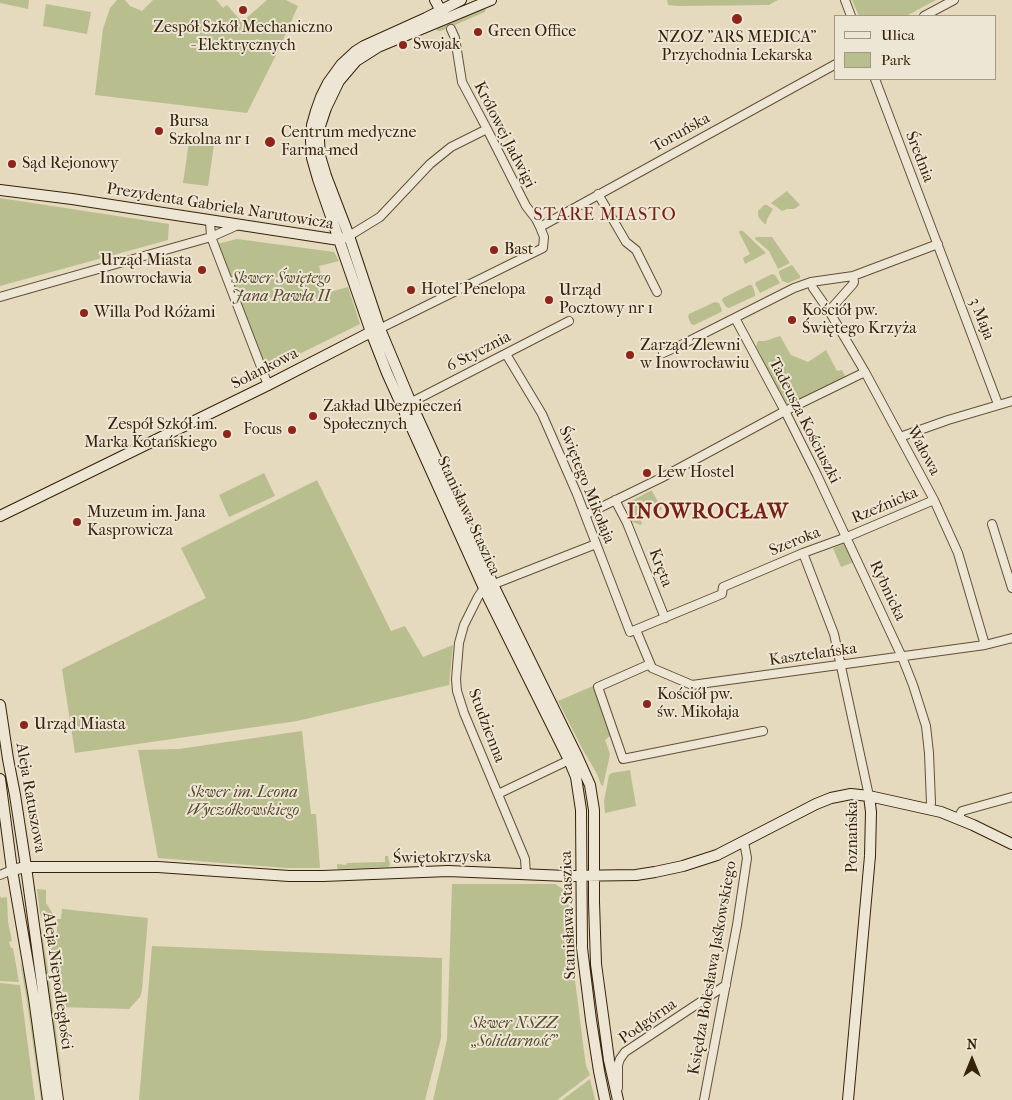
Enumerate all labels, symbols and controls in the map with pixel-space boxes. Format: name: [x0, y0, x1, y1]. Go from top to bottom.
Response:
marker: Zespół Szkół Mechaniczno - Elektrycznych: [237, 4, 249, 16]
marker: NZOZ "ARS MEDICA" Przychodnia Lekarska: [730, 12, 744, 26]
legend: [834, 15, 997, 80]
place label: Zespół Szkół Mechaniczno - Elektrycznych: [153, 18, 333, 56]
place label: Green Office: [488, 22, 576, 42]
marker: Green Office: [472, 26, 484, 38]
text: Ulica: [881, 26, 915, 44]
place label: NZOZ "ARS MEDICA" Przychodnia Lekarska: [657, 28, 817, 66]
place label: Swojak: [413, 35, 460, 55]
marker: Swojak: [397, 39, 409, 51]
text: Park: [881, 51, 911, 69]
street label: Królowej Jadwigi: [469, 78, 539, 192]
street label: Toruńska: [648, 109, 714, 157]
place label: Bursa Szkolna nr 1: [169, 112, 250, 150]
place label: Centrum medyczne Farma-med: [281, 123, 416, 161]
marker: Bursa Szkolna nr 1: [153, 125, 165, 137]
street label: Średnia: [901, 129, 937, 185]
marker: Centrum medyczne Farma-med: [263, 135, 277, 149]
place label: Sąd Rejonowy: [22, 154, 119, 174]
marker: Sąd Rejonowy: [6, 158, 18, 170]
street label: Prezydenta Gabriela Narutowicza: [105, 180, 335, 234]
district label: STARE MIASTO: [532, 205, 678, 227]
place label: Bast: [504, 240, 533, 260]
marker: Bast: [488, 244, 500, 256]
place label: Urząd Miasta Inowrocławia: [99, 251, 192, 289]
marker: Urząd Miasta Inowrocławia: [196, 264, 208, 276]
park label: Skwer Świętego Jana Pawła II: [231, 269, 331, 307]
place label: Hotel Penelopa: [421, 280, 526, 300]
place label: Urząd Pocztowy nr 1: [559, 281, 653, 319]
marker: Hotel Penelopa: [405, 284, 417, 296]
marker: Urząd Pocztowy nr 1: [543, 294, 555, 306]
street label: 3 Maja: [964, 295, 998, 343]
place label: Kościół pw. Świętego Krzyża: [802, 301, 917, 339]
place label: Willa Pod Różami: [94, 303, 216, 323]
marker: Willa Pod Różami: [78, 307, 90, 319]
marker: Kościół pw. Świętego Krzyża: [786, 314, 798, 326]
street label: 6 Stycznia: [444, 328, 514, 376]
place label: Zarząd Zlewni w Inowrocławiu: [640, 336, 749, 374]
street label: Solankowa: [228, 344, 302, 394]
marker: Zarząd Zlewni w Inowrocławiu: [624, 349, 636, 361]
street label: Tadeusza Kościuszki: [764, 355, 844, 487]
place label: Zakład Ubezpieczeń Społecznych: [323, 397, 462, 435]
marker: Zakład Ubezpieczeń Społecznych: [307, 410, 319, 422]
place label: Zespół Szkół im. Marka Kotańskiego: [84, 415, 217, 453]
place label: Focus: [243, 420, 282, 440]
street label: Wałowa: [902, 423, 944, 479]
marker: Focus: [286, 424, 298, 436]
street label: Świętego Mikołaja: [554, 424, 618, 546]
marker: Zespół Szkół im. Marka Kotańskiego: [221, 428, 233, 440]
street label: Stanisława Staszica: [432, 454, 504, 578]
place label: Lew Hostel: [657, 463, 734, 483]
marker: Lew Hostel: [641, 467, 653, 479]
street label: Rzeźnicka: [849, 483, 921, 529]
district label: INOWROCŁAW: [626, 500, 790, 526]
place label: Muzeum im. Jana Kasprowicza: [87, 503, 206, 541]
marker: Muzeum im. Jana Kasprowicza: [71, 516, 83, 528]
street label: Szeroka: [767, 523, 823, 561]
street label: Kręta: [644, 546, 676, 590]
street label: Rybnicka: [865, 558, 909, 624]
street label: Kasztelańska: [768, 639, 858, 671]
place label: Kościół pw. św. Mikołaja: [657, 685, 739, 723]
street label: Studzienna: [463, 686, 509, 766]
marker: Kościół pw. św. Mikołaja: [641, 698, 653, 710]
place label: Urząd Miasta: [34, 715, 126, 735]
marker: Urząd Miasta: [18, 719, 30, 731]
street label: Aleja Ratuszowa: [11, 741, 49, 855]
park label: Skwer im. Leona Wyczółkowskiego: [187, 783, 299, 821]
street label: Poznańska: [843, 801, 863, 873]
street label: Świętokrzyska: [393, 848, 491, 868]
street label: Stanisława Staszica: [557, 850, 581, 980]
street label: Księdza Bolesława Jaśkowskiego: [685, 859, 741, 1077]
street label: Aleja Niepodległości: [38, 911, 76, 1051]
street label: Podgórna: [615, 995, 681, 1049]
park label: Skwer NSZZ „Solidarność”: [470, 1014, 558, 1052]
north arrow: [947, 1035, 997, 1085]
text: N: [967, 1036, 977, 1053]

